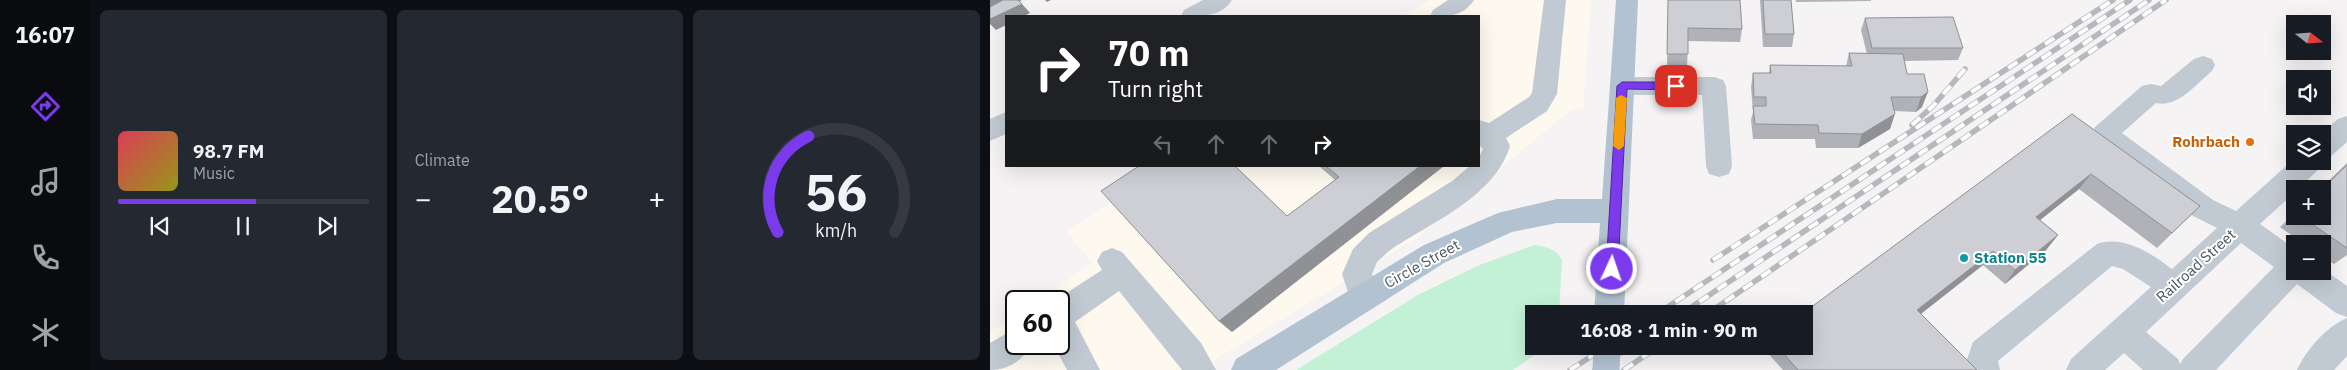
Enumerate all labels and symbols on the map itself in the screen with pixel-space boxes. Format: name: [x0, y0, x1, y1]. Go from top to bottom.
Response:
north arrow: [2286, 15, 2331, 60]
pin: [1655, 65, 1697, 107]
place label: Rohrbach: [2172, 132, 2240, 151]
marker: Rohrbach: [2244, 136, 2256, 148]
street label: Railroad Street: [2152, 225, 2239, 306]
street label: Circle Street: [1381, 235, 1463, 292]
position arrow: [1585, 242, 1637, 294]
place label: Station 55: [1974, 248, 2046, 267]
marker: Station 55: [1958, 252, 1970, 264]
speed limit sign: 60: [1005, 290, 1070, 355]

